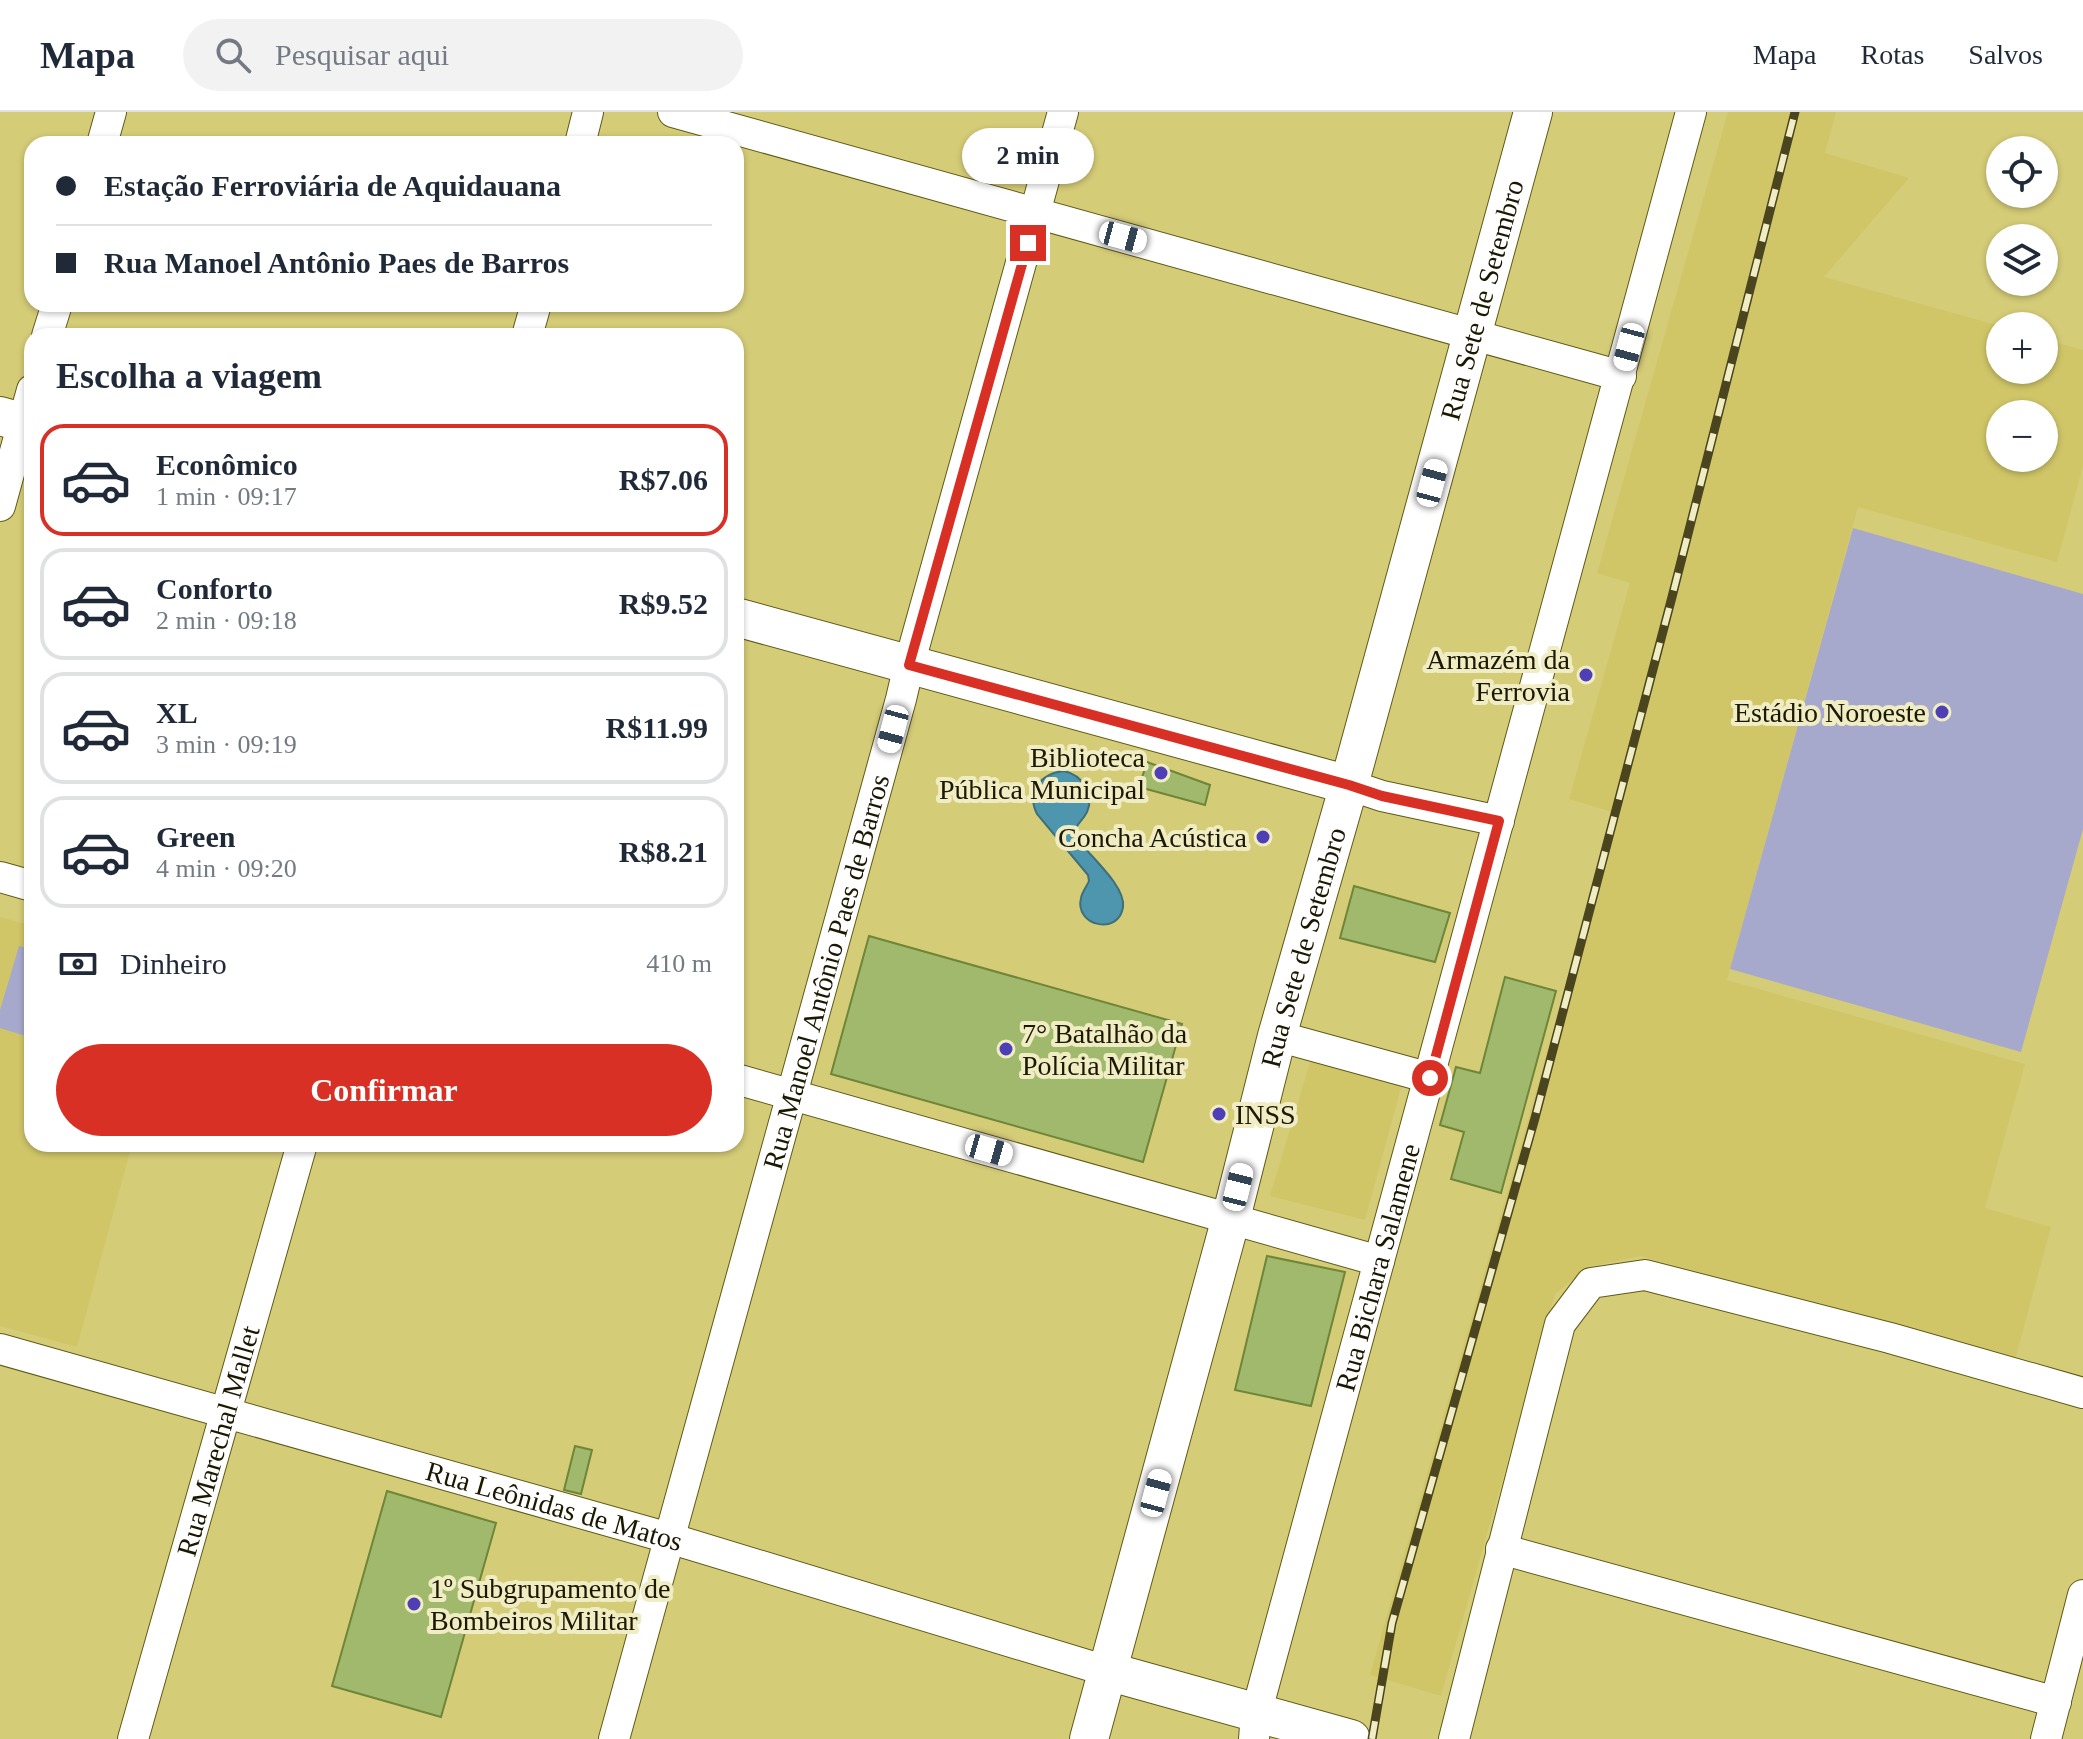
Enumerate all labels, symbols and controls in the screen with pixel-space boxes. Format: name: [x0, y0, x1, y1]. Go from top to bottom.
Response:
search box: [183, 19, 743, 91]
icon: search: [211, 33, 255, 77]
text: Mapa: [40, 34, 135, 76]
text: Pesquisar aqui: [275, 38, 449, 71]
text: Mapa: [1753, 39, 1817, 70]
text: Rotas: [1861, 39, 1924, 70]
text: Salvos: [1968, 39, 2043, 70]
callout: 2 min: [962, 127, 1094, 183]
map controls: [1986, 136, 2058, 472]
button: locate: [1986, 136, 2058, 208]
text: 2 min: [997, 141, 1059, 170]
text: Estação Ferroviária de Aquidauana: [104, 169, 561, 202]
street label: Rua Sete de Setembro: [1434, 176, 1529, 423]
car: [1097, 219, 1149, 255]
button: layers: [1986, 224, 2058, 296]
route end: [1010, 225, 1046, 261]
text: Rua Manoel Antônio Paes de Barros: [104, 246, 569, 279]
button: +: [1986, 312, 2058, 384]
car: [1611, 321, 1647, 373]
text: Escolha a viagem: [56, 356, 322, 396]
button: −: [1986, 400, 2058, 472]
icon: car: [60, 444, 132, 516]
text: Econômico: [156, 448, 298, 481]
car: [1414, 457, 1450, 509]
text: R$7.06: [619, 463, 708, 496]
text: 1 min · 09:17: [156, 482, 297, 511]
icon: car: [60, 568, 132, 640]
text: Conforto: [156, 572, 273, 605]
text: R$9.52: [619, 587, 708, 620]
text: 2 min · 09:18: [156, 606, 297, 635]
place label: Armazém da Ferrovia: [1426, 644, 1571, 707]
marker: Armazém da Ferrovia: [1577, 666, 1595, 684]
icon: car: [60, 692, 132, 764]
text: XL: [156, 696, 198, 729]
place label: Estádio Noroeste: [1734, 697, 1926, 728]
car: [875, 703, 911, 755]
marker: Estádio Noroeste: [1933, 703, 1951, 721]
text: R$11.99: [605, 711, 708, 744]
text: 3 min · 09:19: [156, 730, 297, 759]
place label: Biblioteca Pública Municipal: [939, 742, 1146, 805]
marker: Biblioteca Pública Municipal: [1152, 764, 1170, 782]
street label: Rua Manoel Antônio Paes de Barros: [756, 771, 895, 1173]
icon: car: [60, 816, 132, 888]
text: Green: [156, 820, 235, 853]
place label: Concha Acústica: [1058, 822, 1248, 853]
street label: Rua Sete de Setembro: [1254, 824, 1352, 1071]
marker: Concha Acústica: [1254, 828, 1272, 846]
text: R$8.21: [619, 835, 708, 868]
text: 4 min · 09:20: [156, 854, 297, 883]
icon: cash: [56, 942, 100, 986]
text: Dinheiro: [120, 947, 227, 980]
text: 410 m: [646, 949, 712, 978]
place label: 7° Batalhão da Polícia Militar: [1022, 1018, 1188, 1081]
marker: 7° Batalhão da Polícia Militar: [997, 1040, 1015, 1058]
button: Confirmar: [56, 1044, 712, 1136]
route start: [1412, 1060, 1448, 1096]
place label: INSS: [1235, 1099, 1296, 1130]
marker: INSS: [1210, 1105, 1228, 1123]
car: [963, 1132, 1015, 1168]
street label: Rua Bichara Salamene: [1329, 1140, 1426, 1394]
car: [1221, 1161, 1255, 1213]
street label: Rua Marechal Mallet: [170, 1322, 265, 1560]
street label: Rua Leônidas de Matos: [422, 1455, 686, 1557]
car: [1138, 1467, 1174, 1519]
place label: 1º Subgrupamento de Bombeiros Militar: [430, 1573, 670, 1636]
marker: 1º Subgrupamento de Bombeiros Militar: [405, 1595, 423, 1613]

